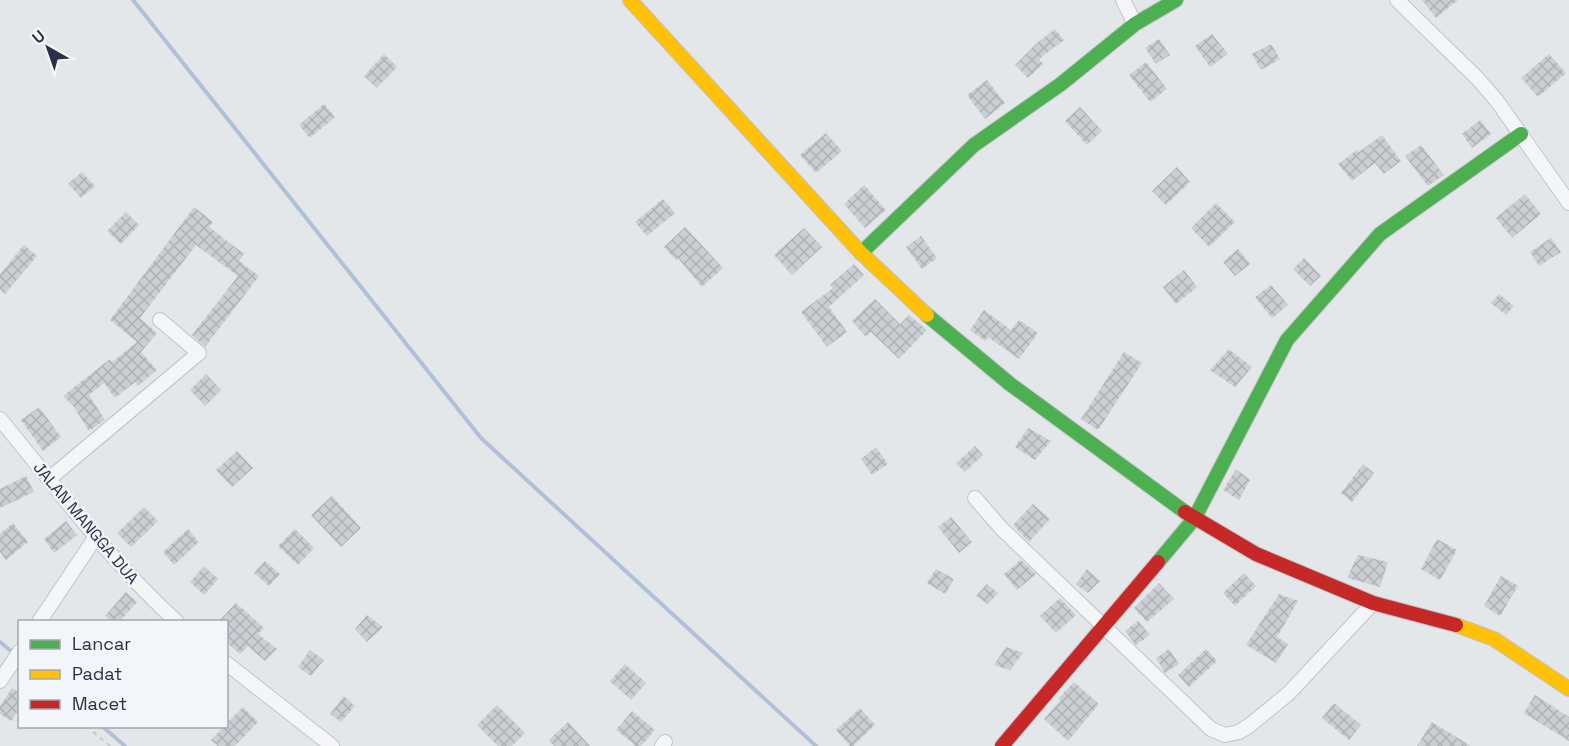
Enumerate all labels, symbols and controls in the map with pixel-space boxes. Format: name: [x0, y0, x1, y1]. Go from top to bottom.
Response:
north arrow: [18, 18, 78, 78]
text: U: [28, 25, 50, 48]
street label: JALAN MANGGA DUA: [29, 457, 143, 589]
legend: [18, 620, 228, 728]
text: Lancar: [72, 632, 131, 655]
text: Padat: [72, 662, 122, 685]
text: Macet: [72, 692, 127, 715]

